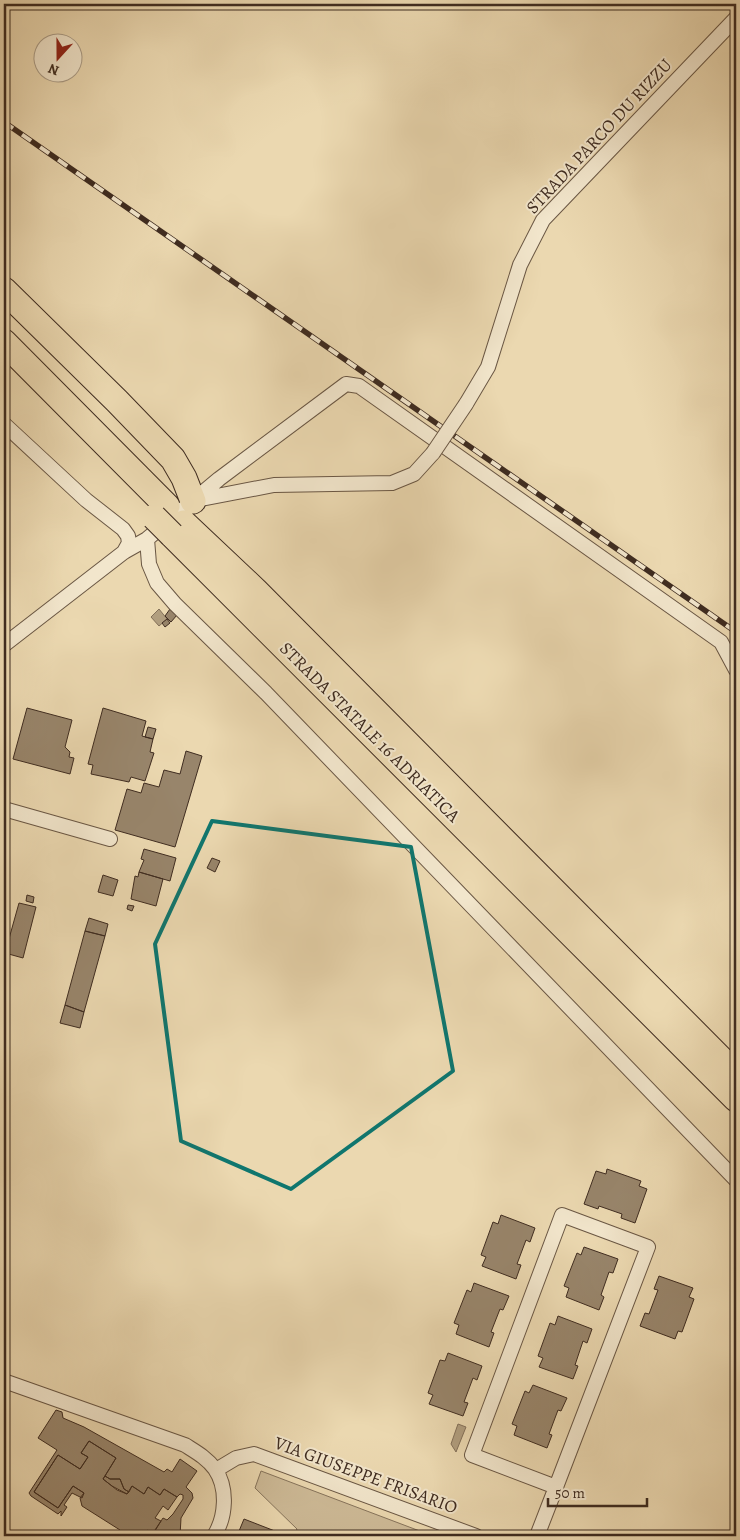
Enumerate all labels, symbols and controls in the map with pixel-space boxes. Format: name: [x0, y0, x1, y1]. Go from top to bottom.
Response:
north arrow: [32, 32, 82, 82]
street label: STRADA PARCO DU RIZZU: [521, 53, 677, 219]
text: N: [45, 59, 62, 80]
street label: STRADA STATALE 16 ADRIATICA: [275, 637, 466, 828]
street label: VIA GIUSEPPE FRISARIO: [270, 1430, 461, 1519]
scale bar: [548, 1475, 646, 1507]
text: 50 m: [555, 1483, 585, 1503]

